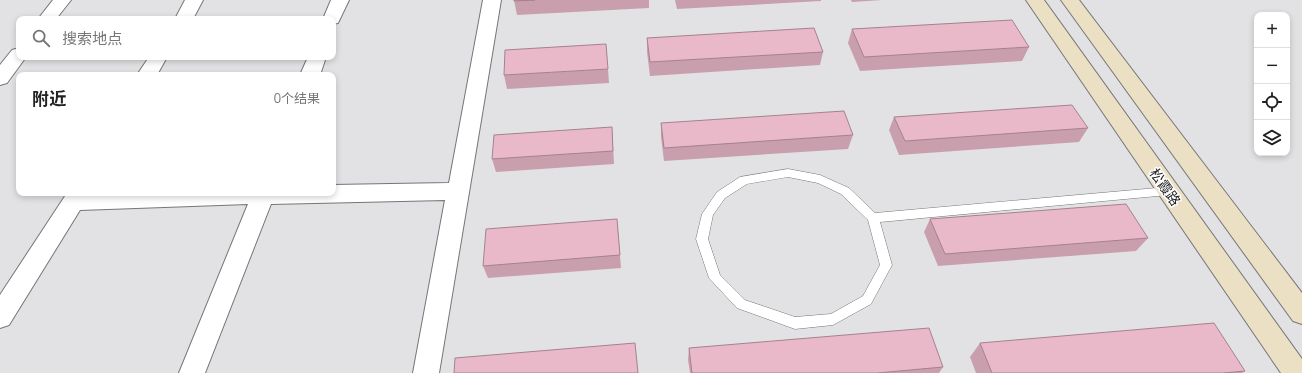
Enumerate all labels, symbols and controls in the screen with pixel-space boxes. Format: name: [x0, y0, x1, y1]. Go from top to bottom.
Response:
map controls: [1254, 12, 1290, 156]
button: +: [1254, 12, 1290, 48]
search box: [16, 16, 336, 60]
icon: search: [30, 27, 52, 49]
text: 搜索地点: [62, 27, 122, 50]
button: −: [1254, 48, 1290, 84]
button: locate: [1254, 84, 1290, 120]
text: 附近: [32, 86, 66, 112]
text: 0个结果: [274, 88, 320, 108]
button: layers: [1254, 120, 1290, 156]
street label: 松霞路: [1145, 163, 1186, 210]

